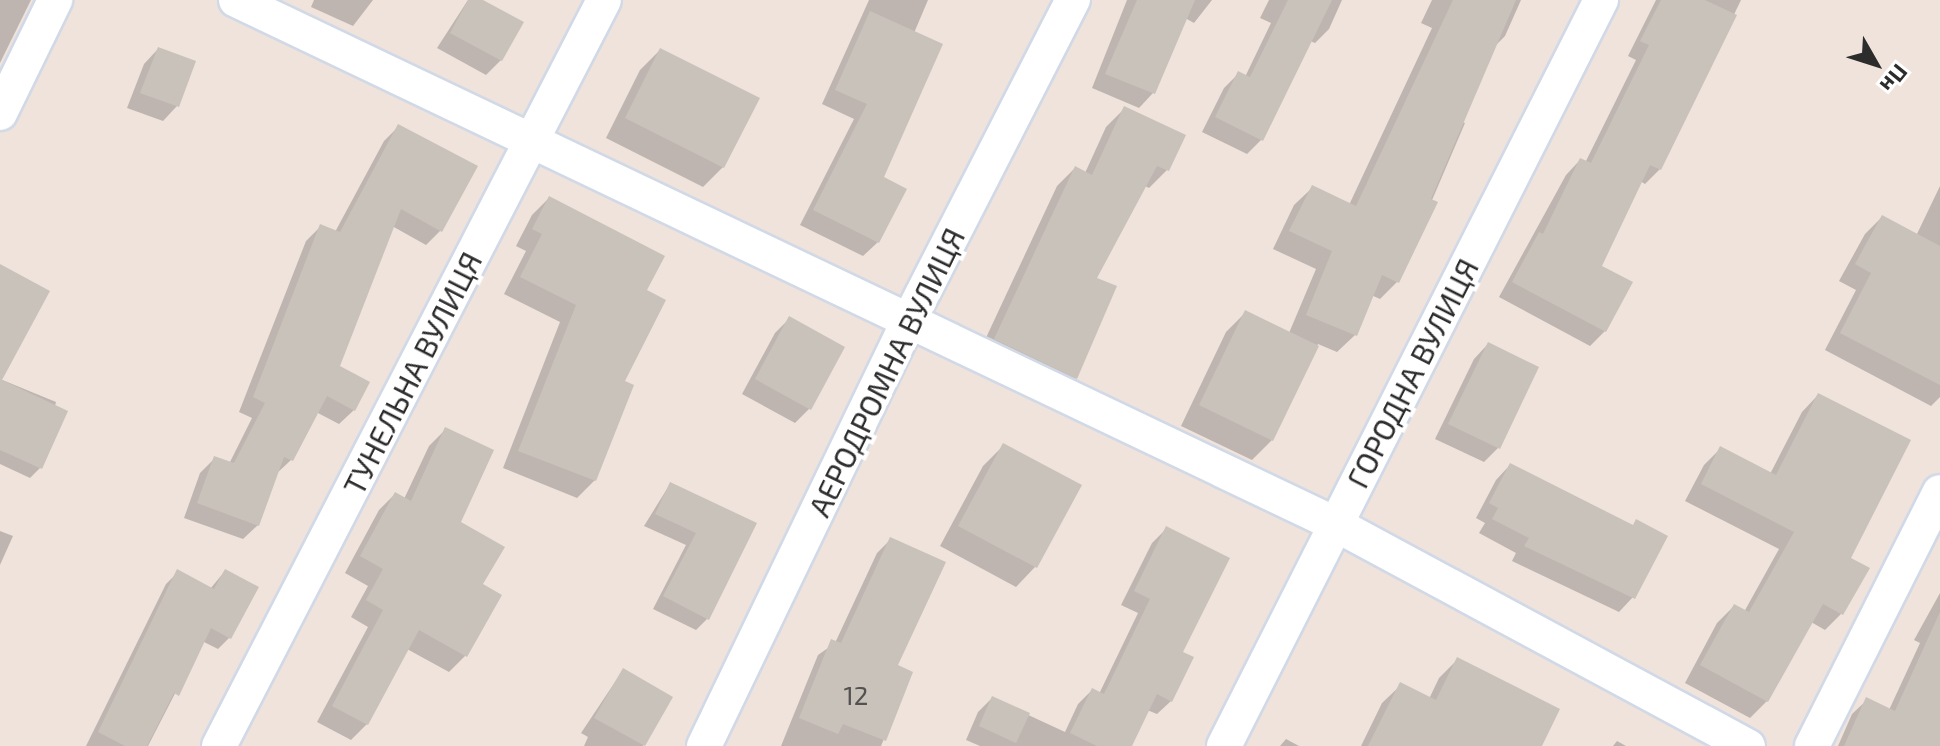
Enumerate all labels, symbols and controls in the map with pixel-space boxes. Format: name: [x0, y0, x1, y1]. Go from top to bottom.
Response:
north arrow: [1836, 24, 1916, 104]
text: Пн: [1876, 60, 1914, 98]
street label: АЕРОДРОМНА ВУЛИЦЯ: [800, 222, 972, 522]
street label: ТУНЕЛЬНА ВУЛИЦЯ: [335, 246, 489, 500]
street label: ГОРОДНА ВУЛИЦЯ: [1339, 253, 1485, 493]
house number: 12: [844, 679, 868, 711]

